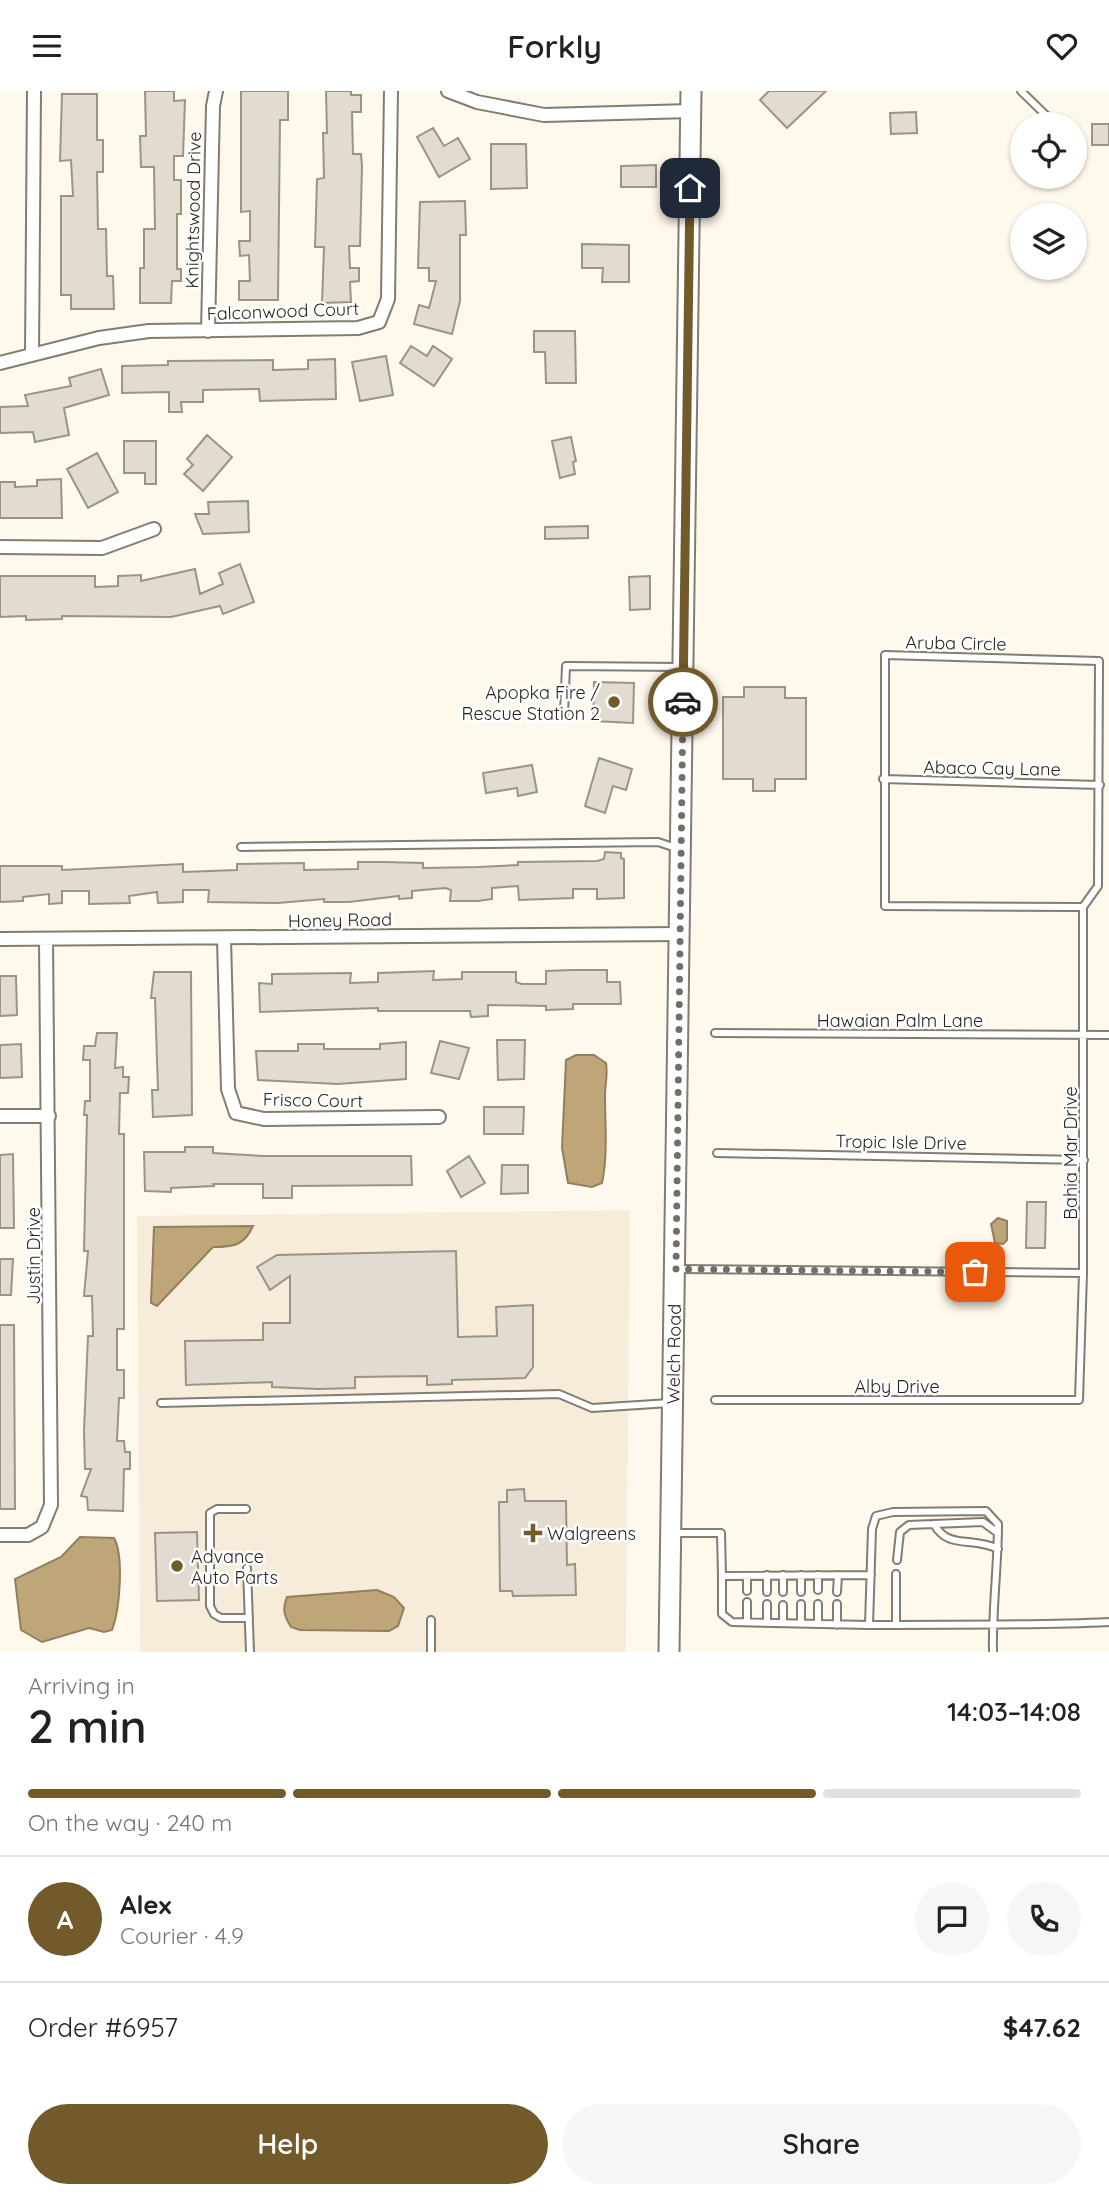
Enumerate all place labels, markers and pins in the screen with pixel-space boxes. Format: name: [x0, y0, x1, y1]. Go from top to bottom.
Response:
pin: [660, 158, 720, 218]
place label: Apopka Fire / Rescue Station 2: [462, 681, 601, 725]
marker: Apopka Fire / Rescue Station 2: [606, 694, 622, 710]
pin: [945, 1242, 1005, 1302]
place label: Walgreens: [547, 1522, 636, 1545]
marker: Walgreens: [525, 1525, 541, 1541]
place label: Advance Auto Parts: [191, 1545, 278, 1589]
marker: Advance Auto Parts: [169, 1558, 185, 1574]

